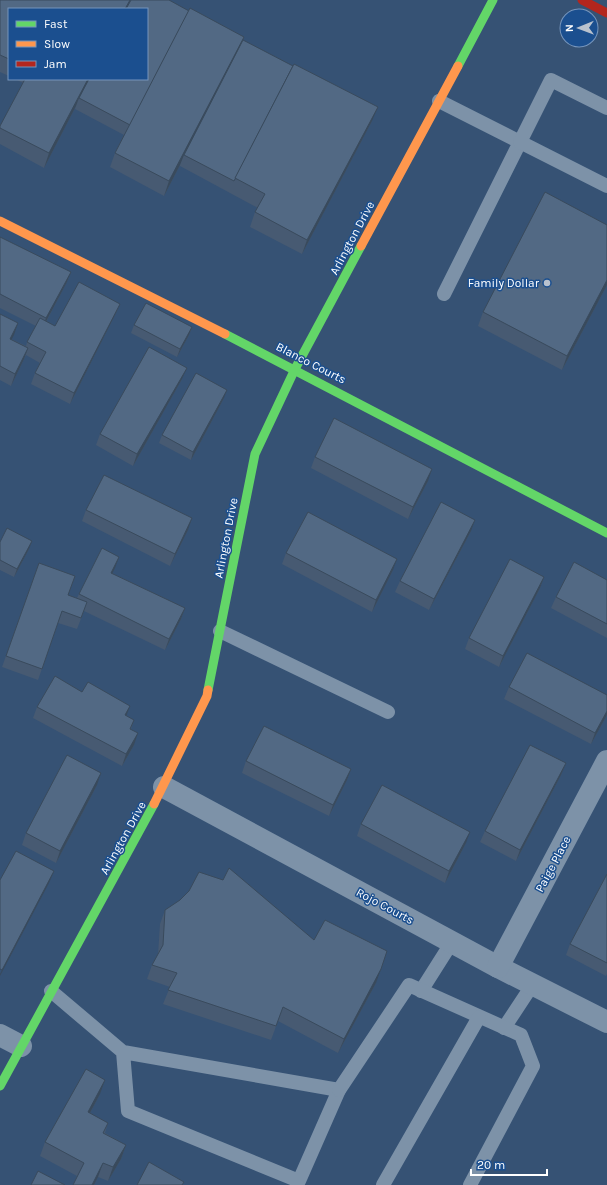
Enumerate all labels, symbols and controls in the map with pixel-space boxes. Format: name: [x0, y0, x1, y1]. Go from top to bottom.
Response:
legend: [8, 8, 148, 80]
north arrow: [559, 8, 599, 48]
text: Fast: [44, 17, 68, 31]
text: N: [563, 24, 576, 32]
text: Slow: [44, 37, 70, 51]
text: Jam: [44, 57, 67, 71]
street label: Arlington Drive: [327, 199, 377, 277]
place label: Family Dollar: [468, 276, 540, 290]
marker: Family Dollar: [542, 278, 552, 288]
street label: Blanco Courts: [274, 339, 348, 387]
street label: Arlington Drive: [211, 497, 241, 579]
street label: Arlington Drive: [97, 799, 149, 877]
street label: Paige Place: [532, 834, 574, 894]
street label: Rojo Courts: [354, 885, 416, 927]
scale bar: [471, 1151, 547, 1177]
text: 20 m: [477, 1158, 505, 1172]

